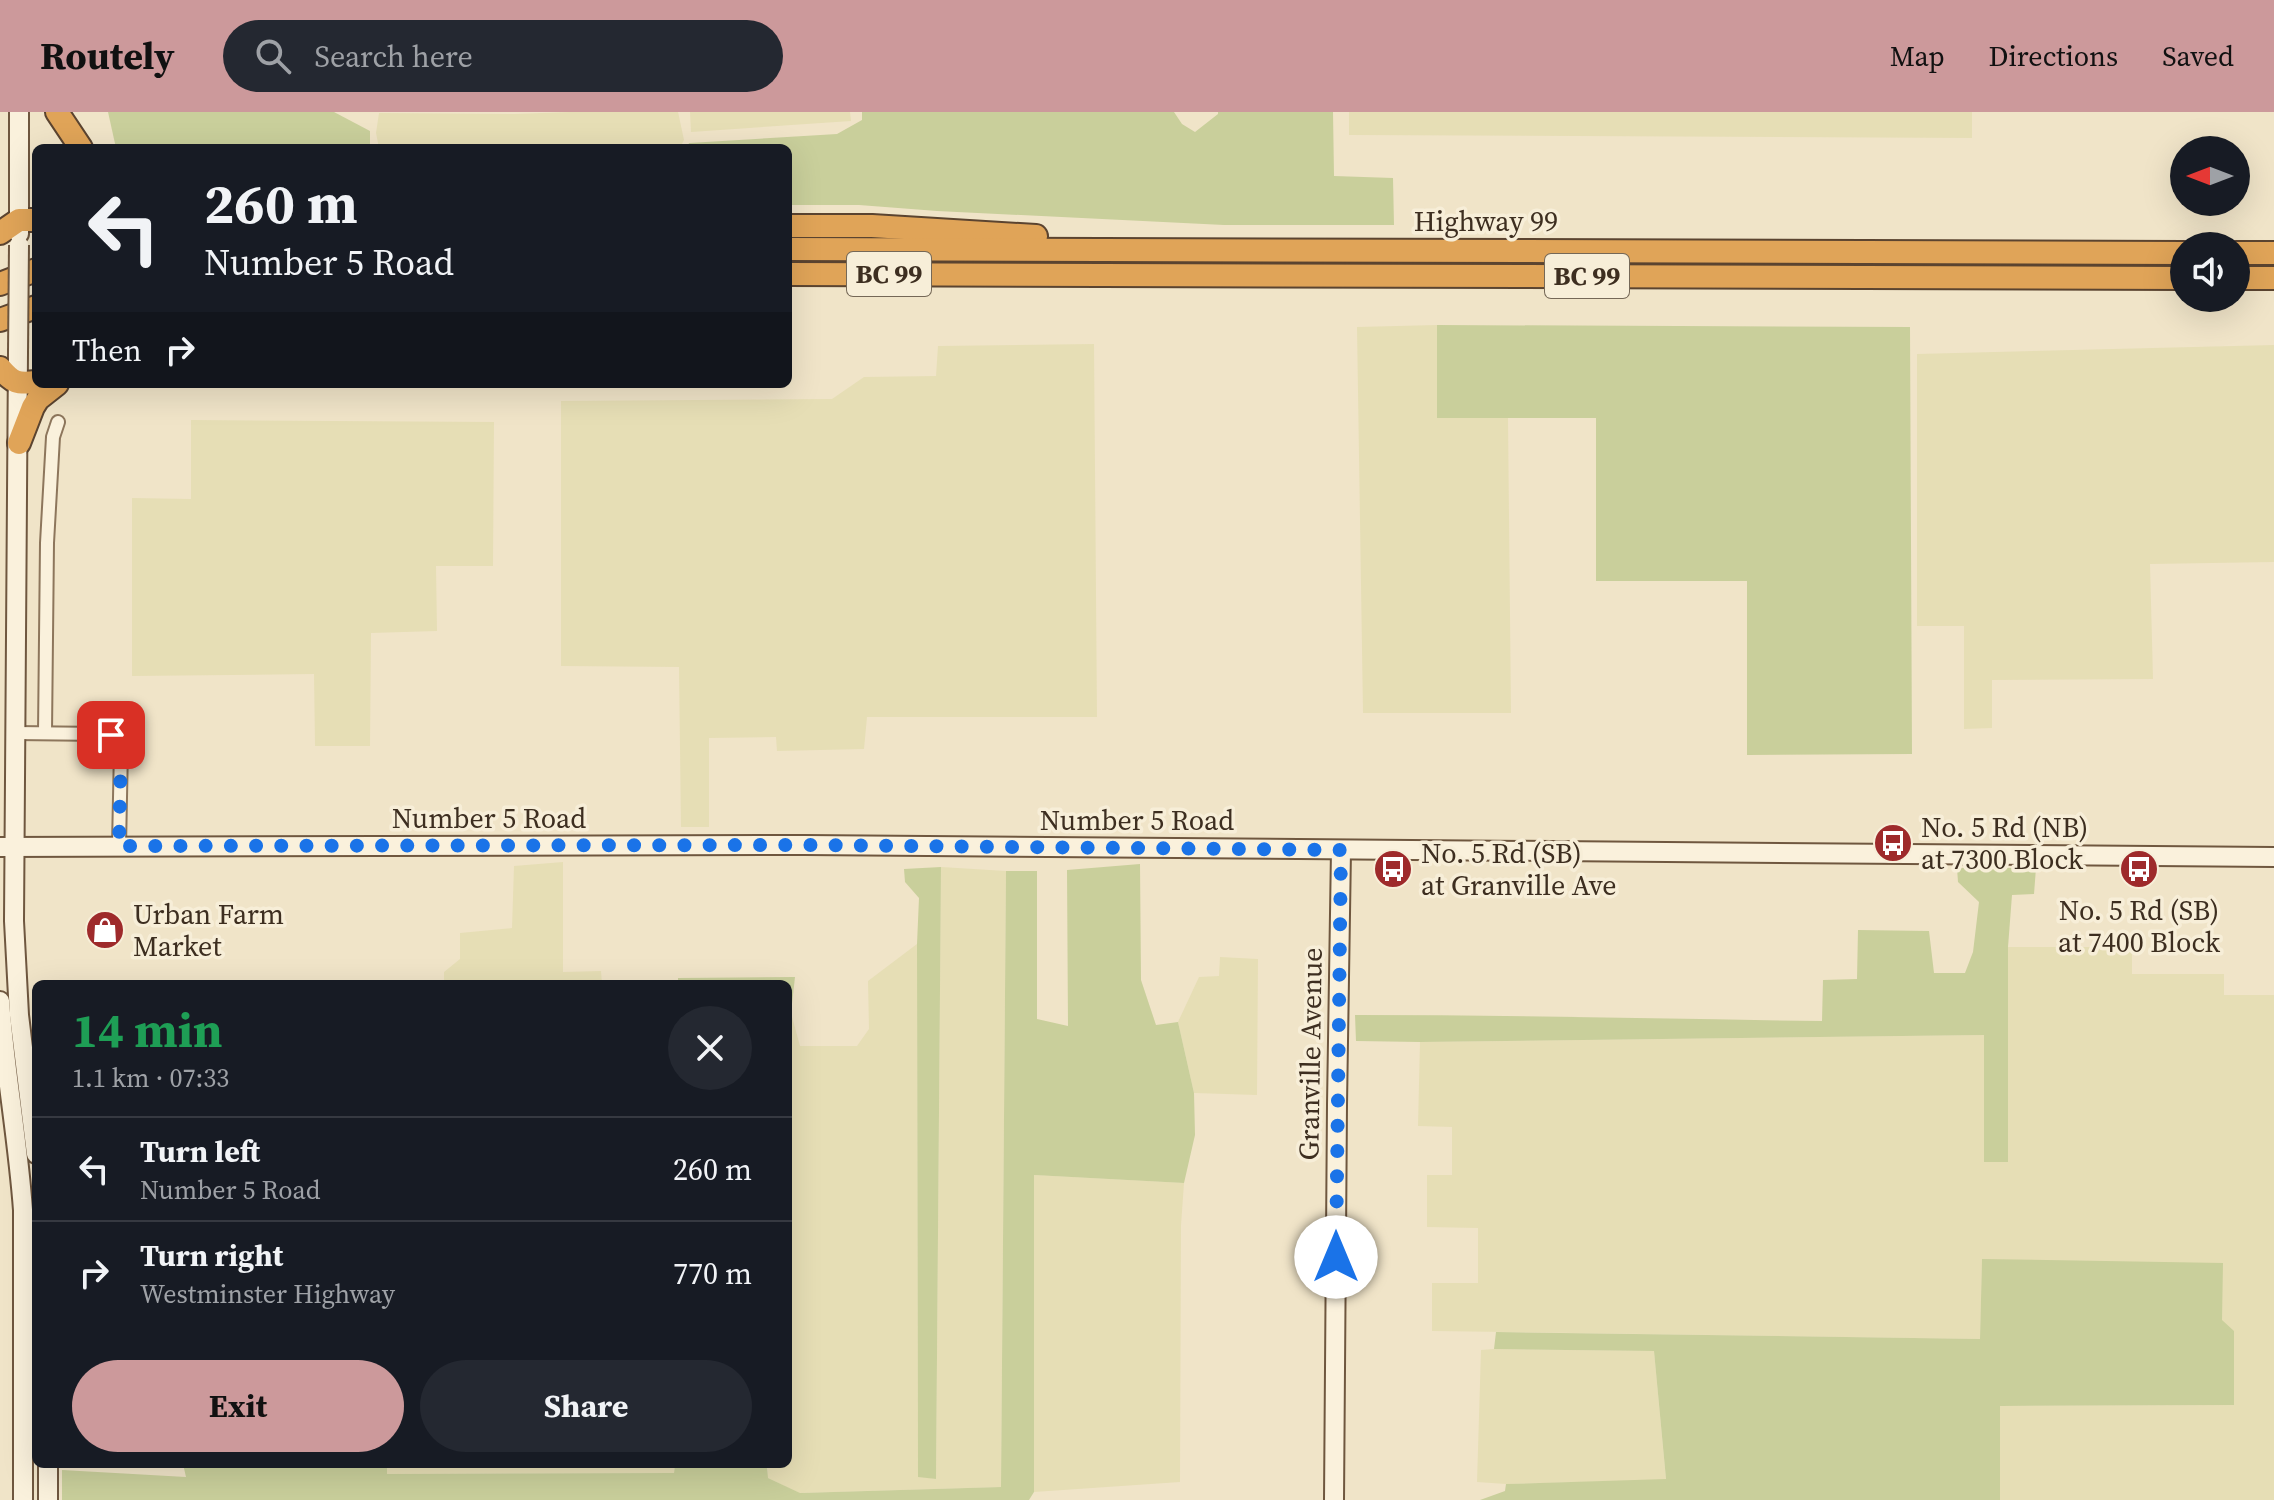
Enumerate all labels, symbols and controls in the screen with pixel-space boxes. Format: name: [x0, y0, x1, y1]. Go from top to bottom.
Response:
search box: [223, 20, 783, 92]
text: Routely: [40, 30, 175, 82]
icon: search: [251, 34, 295, 78]
text: Search here: [315, 36, 473, 77]
text: Map: [1890, 37, 1945, 75]
text: Directions: [1989, 37, 2118, 75]
text: Saved: [2162, 37, 2234, 75]
north arrow: [2170, 136, 2250, 216]
map controls: [2170, 136, 2250, 312]
text: 260 m: [204, 165, 358, 242]
icon: left: [72, 176, 176, 280]
street label: Highway 99: [1414, 202, 1558, 240]
button: sound: [2170, 232, 2250, 312]
text: Number 5 Road: [204, 238, 454, 287]
road number: BC 99: [847, 252, 931, 296]
road number: BC 99: [1545, 254, 1629, 298]
icon: right: [158, 328, 202, 372]
text: Then: [72, 330, 142, 371]
pin: [77, 701, 145, 769]
icon: arrive: [89, 713, 133, 757]
street label: Number 5 Road: [392, 799, 586, 837]
street label: Number 5 Road: [1040, 801, 1234, 839]
place label: No. 5 Rd (NB) at 7300 Block: [1921, 808, 2088, 878]
bus stop icon: No. 5 Rd (NB) at 7300 Block: [1872, 822, 1914, 864]
place label: No. 5 Rd (SB) at Granville Ave: [1421, 834, 1617, 904]
bus stop icon: No. 5 Rd (SB) at Granville Ave: [1372, 848, 1414, 890]
bus stop icon: No. 5 Rd (SB) at 7400 Block: [2118, 848, 2160, 890]
place label: No. 5 Rd (SB) at 7400 Block: [2058, 891, 2221, 961]
place label: Urban Farm Market: [133, 895, 284, 965]
shop icon: Urban Farm Market: [84, 909, 126, 951]
street label: Granville Avenue: [1289, 947, 1331, 1161]
text: 14 min: [72, 997, 223, 1063]
button: close: [668, 1006, 752, 1090]
text: 1.1 km · 07:33: [72, 1060, 229, 1096]
text: Turn left: [140, 1131, 260, 1172]
icon: left: [72, 1147, 116, 1191]
text: 260 m: [673, 1149, 752, 1190]
text: Number 5 Road: [140, 1172, 320, 1208]
position arrow: [1294, 1215, 1378, 1299]
text: Turn right: [140, 1235, 283, 1276]
icon: right: [72, 1251, 116, 1295]
text: 770 m: [673, 1253, 752, 1294]
text: Westminster Highway: [140, 1276, 395, 1312]
button: Exit: [72, 1360, 404, 1452]
button: Share: [420, 1360, 752, 1452]

